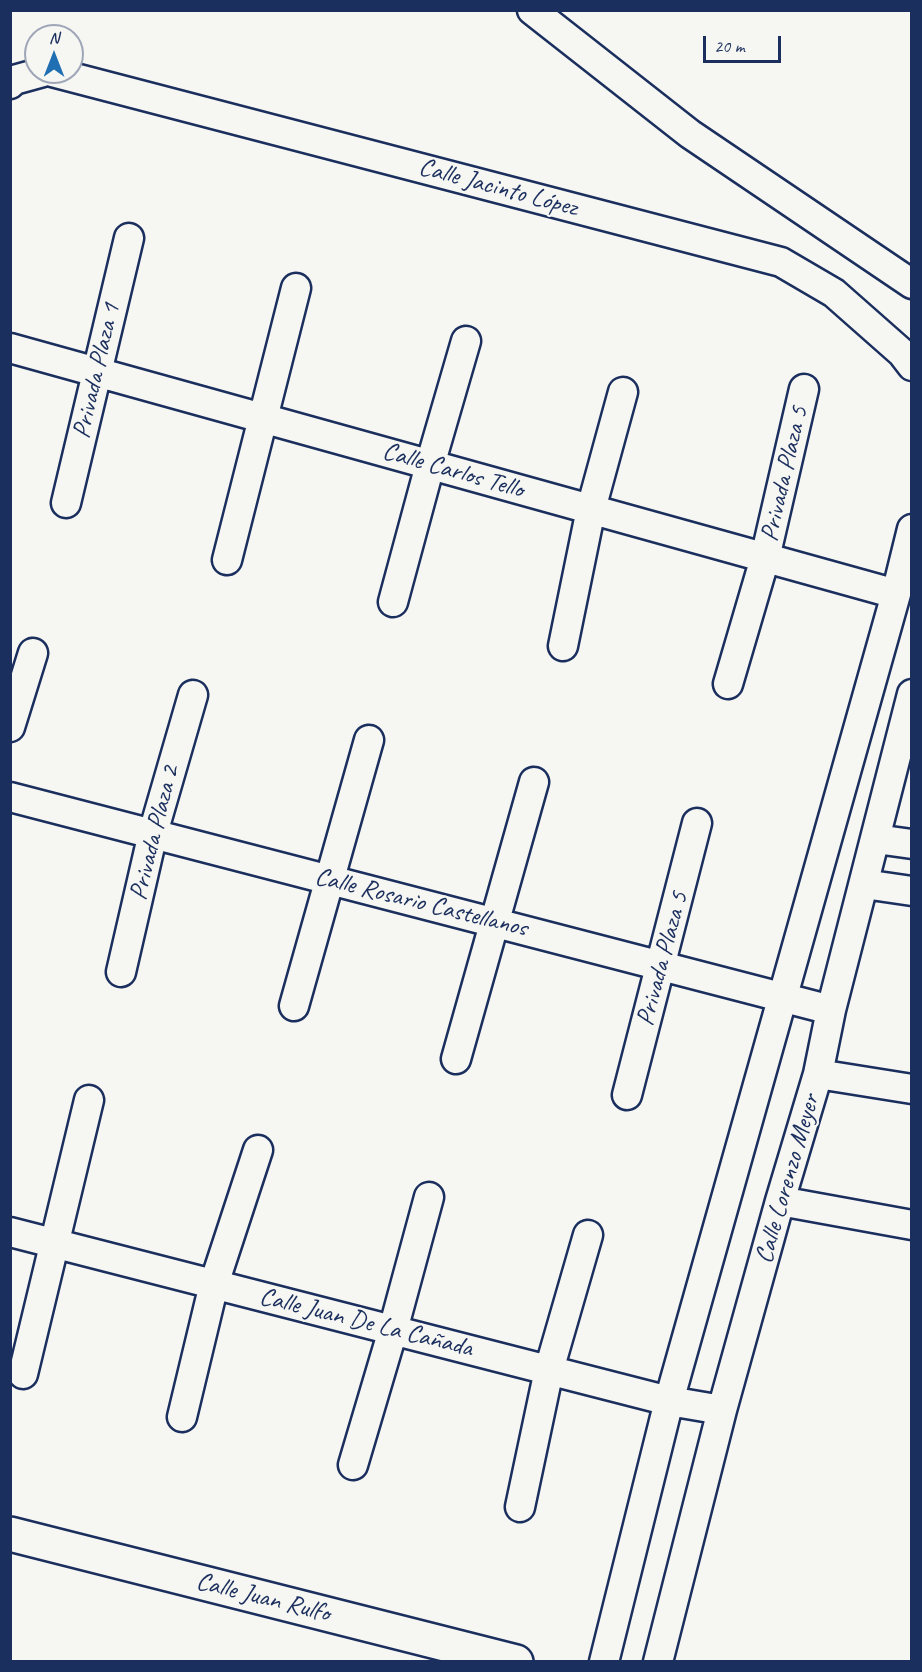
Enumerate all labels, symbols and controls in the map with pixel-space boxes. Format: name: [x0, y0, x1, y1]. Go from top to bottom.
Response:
north arrow: [24, 24, 84, 84]
scale bar: [706, 24, 784, 62]
text: N: [49, 28, 59, 48]
text: 20 m: [714, 35, 745, 57]
street label: Calle Jacinto López: [415, 152, 581, 224]
street label: Privada Plaza 1: [66, 301, 128, 441]
street label: Privada Plaza 5: [754, 404, 816, 544]
street label: Calle Carlos Tello: [379, 436, 527, 506]
street label: Privada Plaza 2: [123, 763, 187, 903]
street label: Calle Rosario Castellanos: [312, 862, 530, 944]
street label: Privada Plaza 5: [630, 889, 696, 1029]
street label: Calle Lorenzo Meyer: [749, 1091, 827, 1267]
street label: Calle Juan De La Cañada: [256, 1281, 476, 1365]
street label: Calle Juan Rulfo: [193, 1566, 333, 1630]

